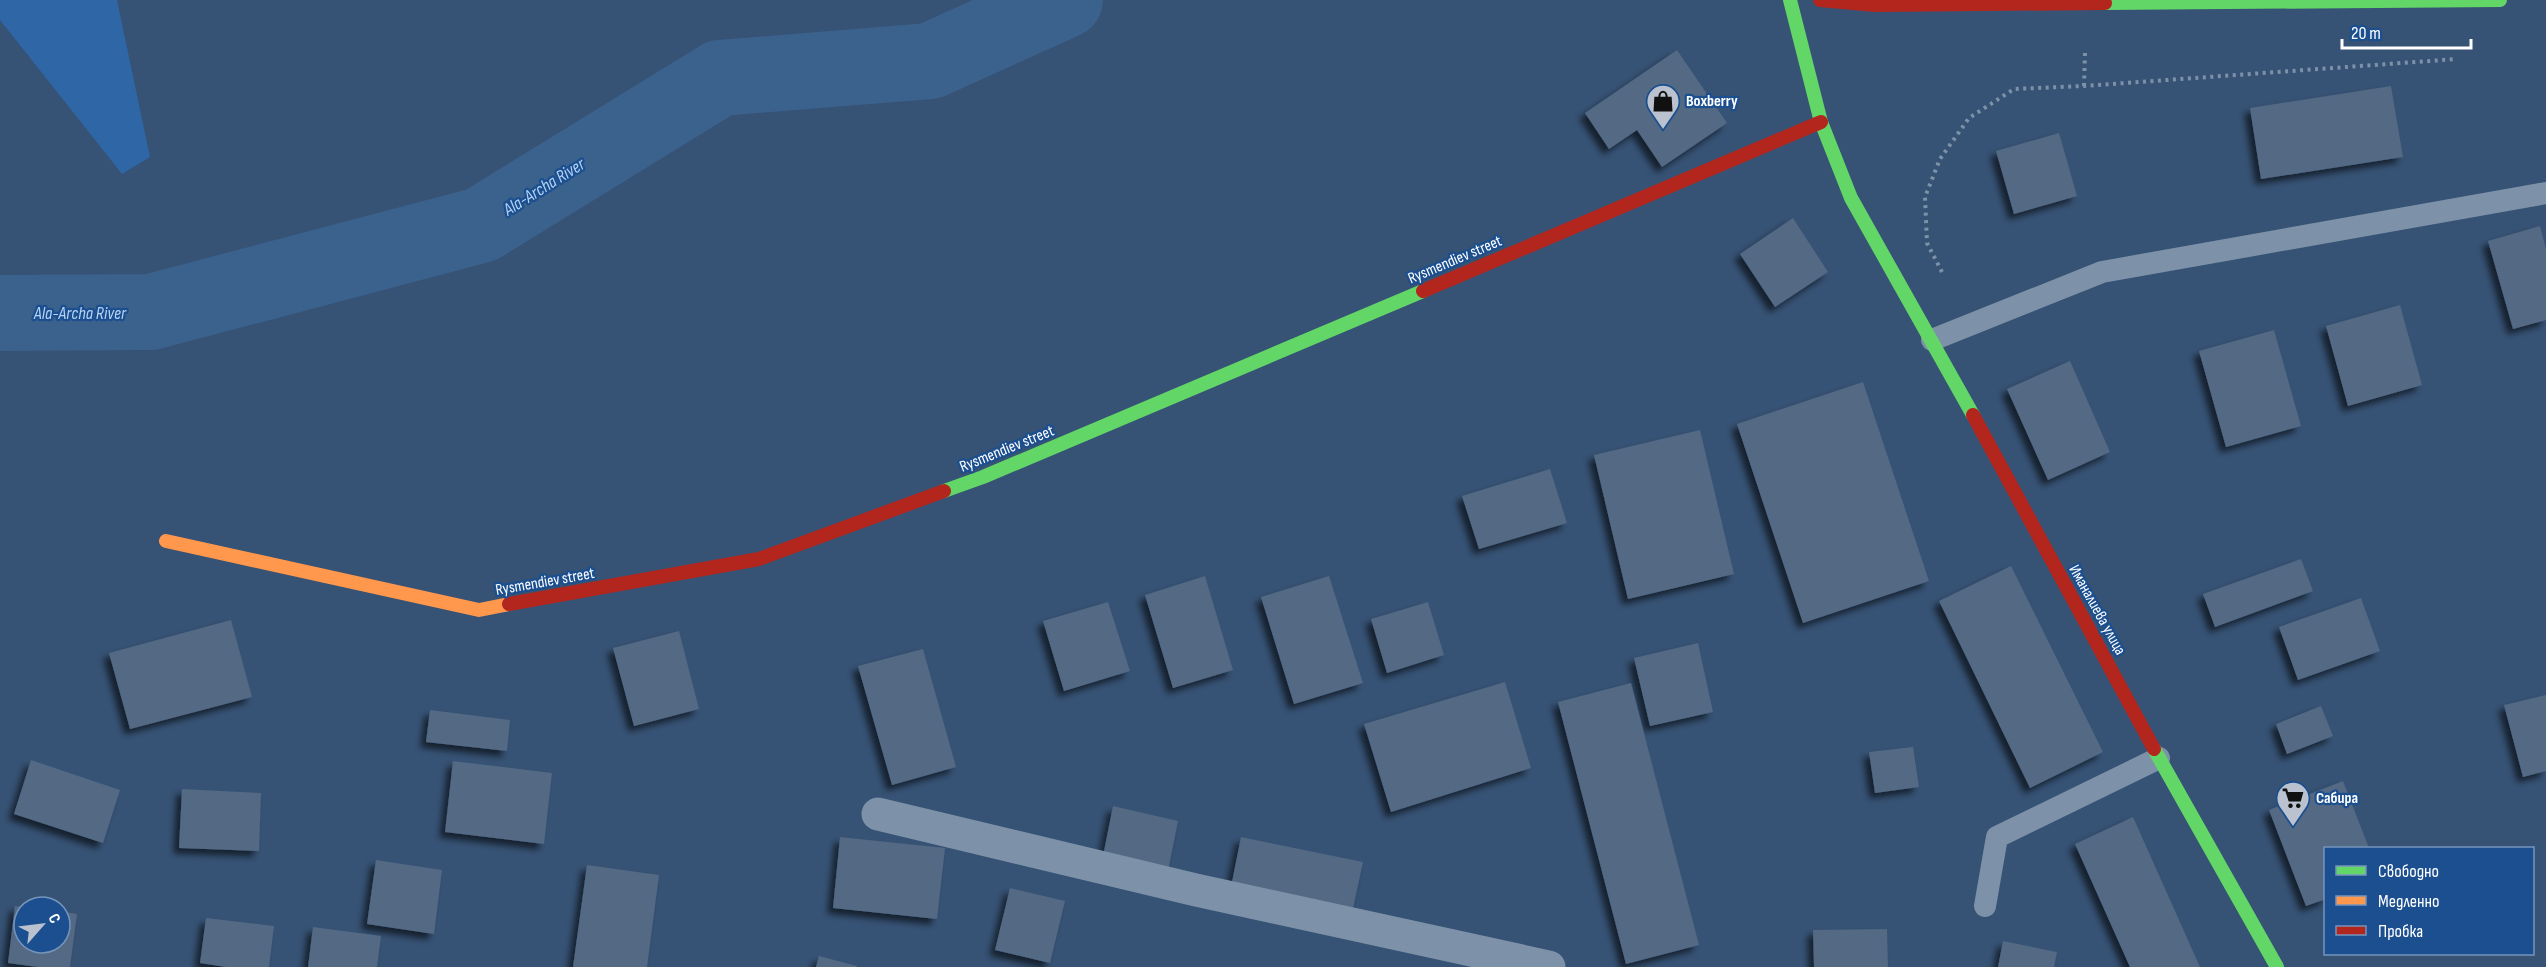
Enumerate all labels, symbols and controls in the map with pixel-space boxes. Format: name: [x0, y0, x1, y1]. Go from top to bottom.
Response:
scale bar: [2342, 12, 2471, 50]
text: 20 m: [2351, 23, 2381, 44]
shop icon: Boxberry: [1645, 83, 1681, 130]
place label: Boxberry: [1686, 92, 1738, 111]
water label: Ala-Archa River: [499, 153, 589, 221]
street label: Rysmendiev street: [1405, 232, 1505, 288]
water label: Ala-Archa River: [33, 303, 127, 324]
street label: Rysmendiev street: [957, 421, 1057, 477]
street label: Иманалиева улица: [2064, 562, 2130, 658]
street label: Rysmendiev street: [494, 564, 596, 600]
supermarket icon: Сабира: [2275, 780, 2311, 827]
place label: Сабира: [2316, 789, 2358, 808]
legend: [2324, 847, 2534, 955]
text: Свободно: [2378, 861, 2439, 882]
text: Медленно: [2378, 891, 2440, 912]
north arrow: [12, 895, 72, 955]
text: С: [44, 911, 64, 927]
text: Пробка: [2378, 921, 2423, 942]

